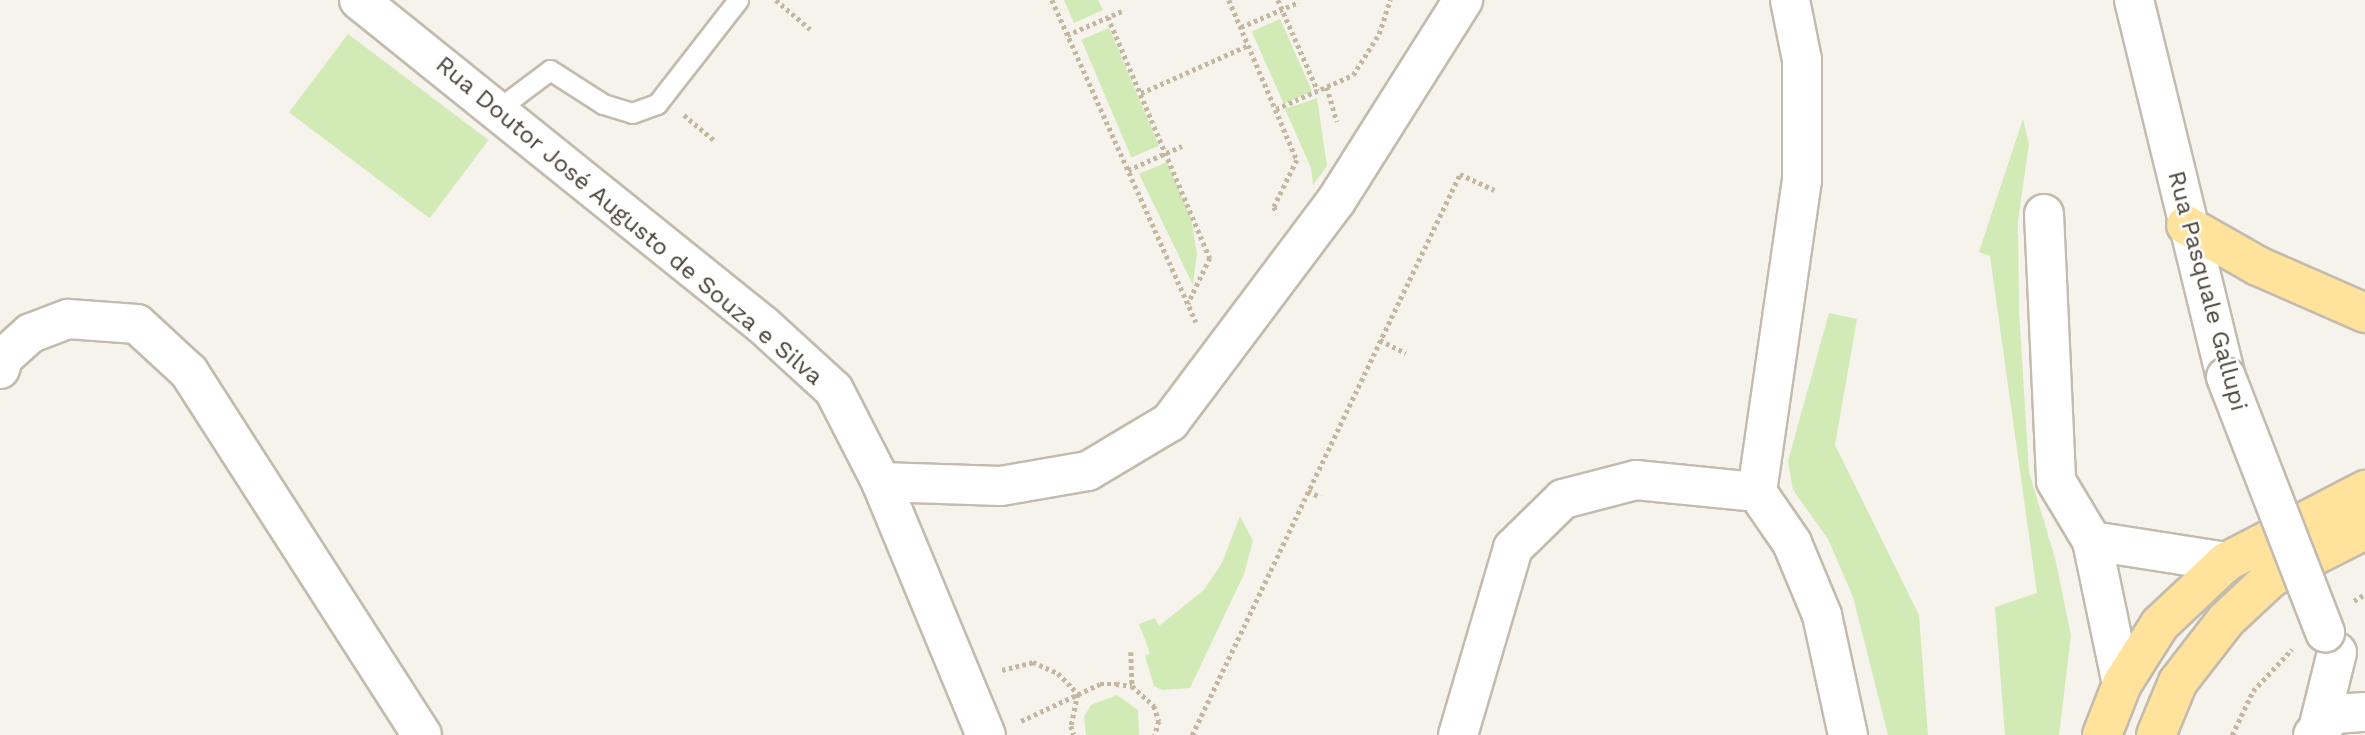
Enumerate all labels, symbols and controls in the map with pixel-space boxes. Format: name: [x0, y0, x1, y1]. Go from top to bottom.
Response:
street label: Rua Doutor José Augusto de Souza e Silva: [428, 49, 830, 393]
street label: Rua Pasquale Gallupi: [2161, 168, 2253, 414]

